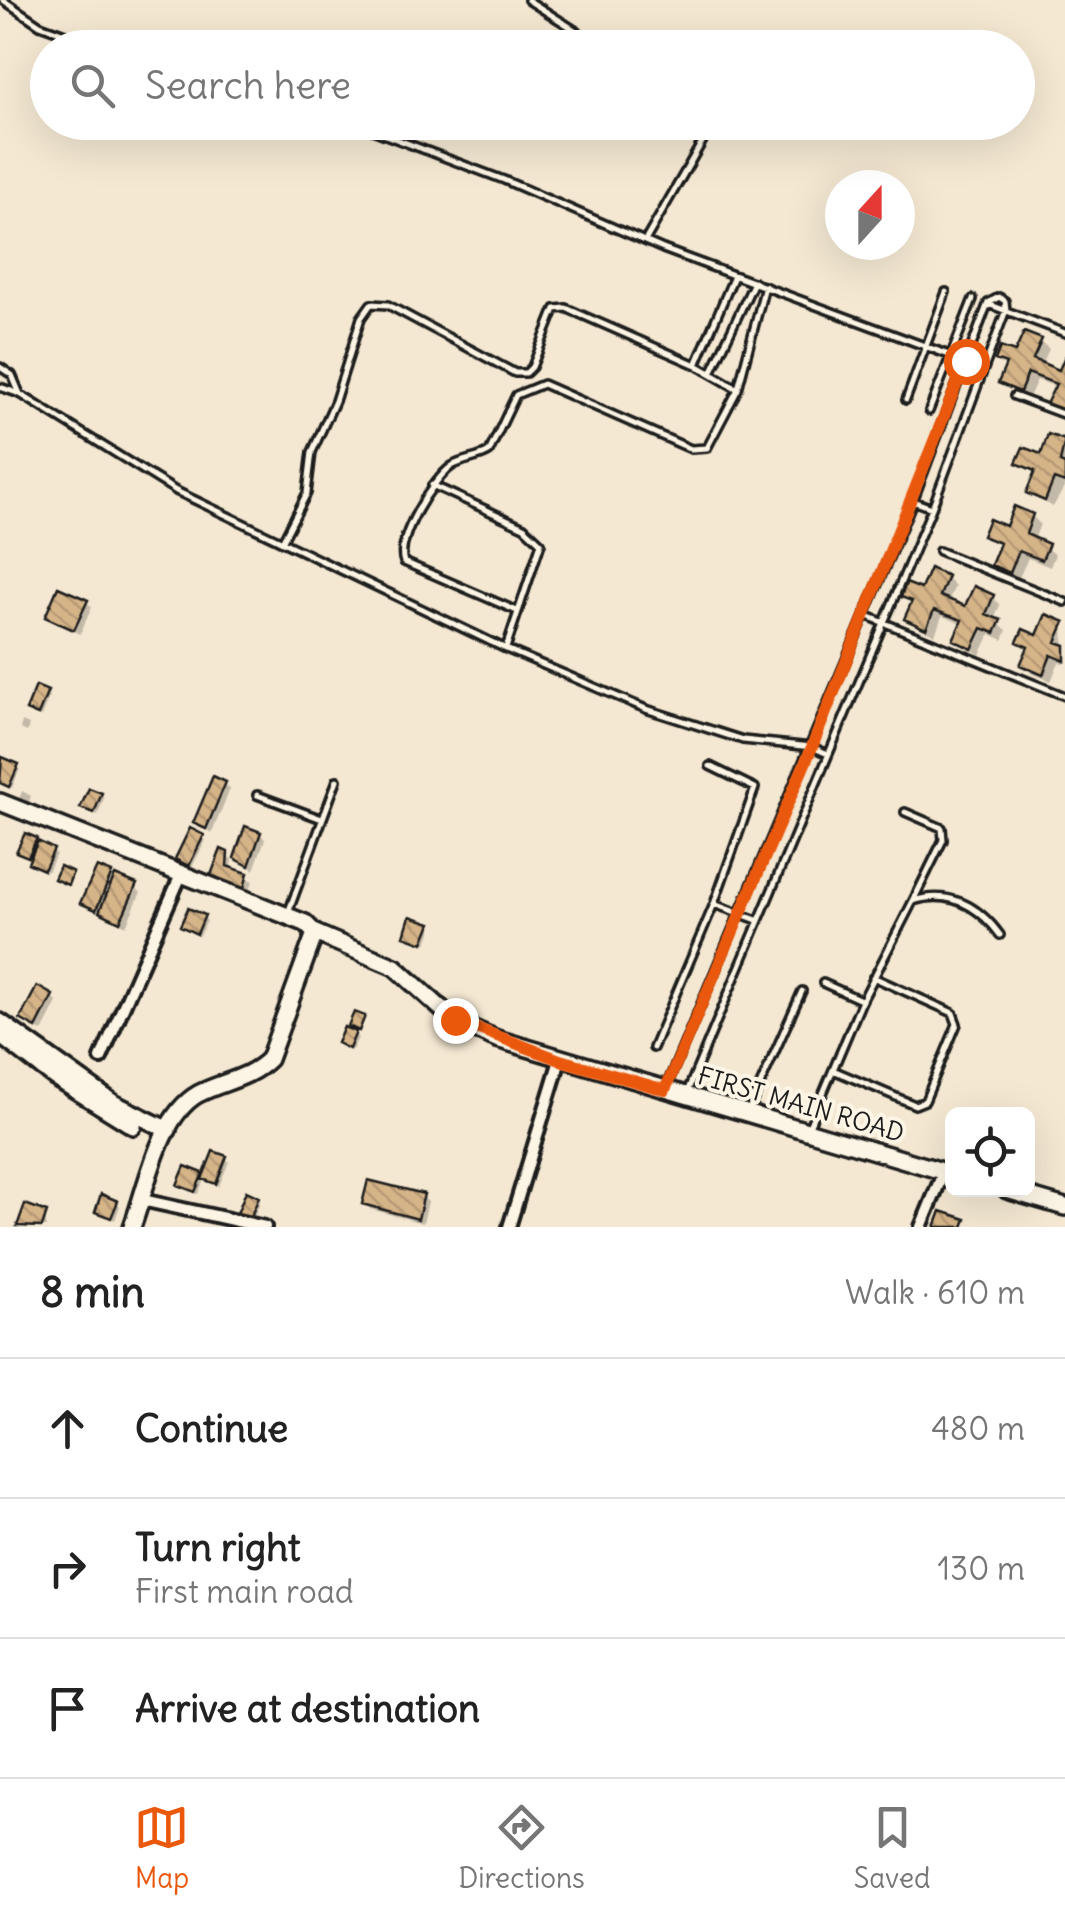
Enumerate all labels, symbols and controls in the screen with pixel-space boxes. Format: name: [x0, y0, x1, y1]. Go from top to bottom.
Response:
search box: [30, 30, 1035, 140]
icon: search: [65, 58, 120, 113]
text: Search here: [145, 62, 351, 109]
north arrow: [825, 170, 915, 260]
route start: [944, 339, 990, 385]
route end: [433, 998, 479, 1044]
street label: FIRST MAIN ROAD: [694, 1059, 908, 1149]
map controls: [945, 1107, 1035, 1197]
button: locate: [945, 1107, 1035, 1197]
text: 8 min: [40, 1266, 145, 1318]
text: Walk · 610 m: [845, 1272, 1025, 1313]
icon: ahead: [40, 1401, 95, 1456]
text: Continue: [135, 1405, 288, 1452]
text: 480 m: [931, 1408, 1025, 1449]
text: Turn right: [135, 1524, 301, 1571]
icon: right: [40, 1541, 95, 1596]
text: 130 m: [937, 1548, 1025, 1589]
text: First main road: [135, 1571, 354, 1612]
icon: arrive: [40, 1681, 95, 1736]
text: Arrive at destination: [135, 1685, 480, 1732]
tab: Map: [134, 1800, 189, 1896]
tab: Directions: [458, 1800, 585, 1896]
tab: Saved: [854, 1800, 931, 1896]

